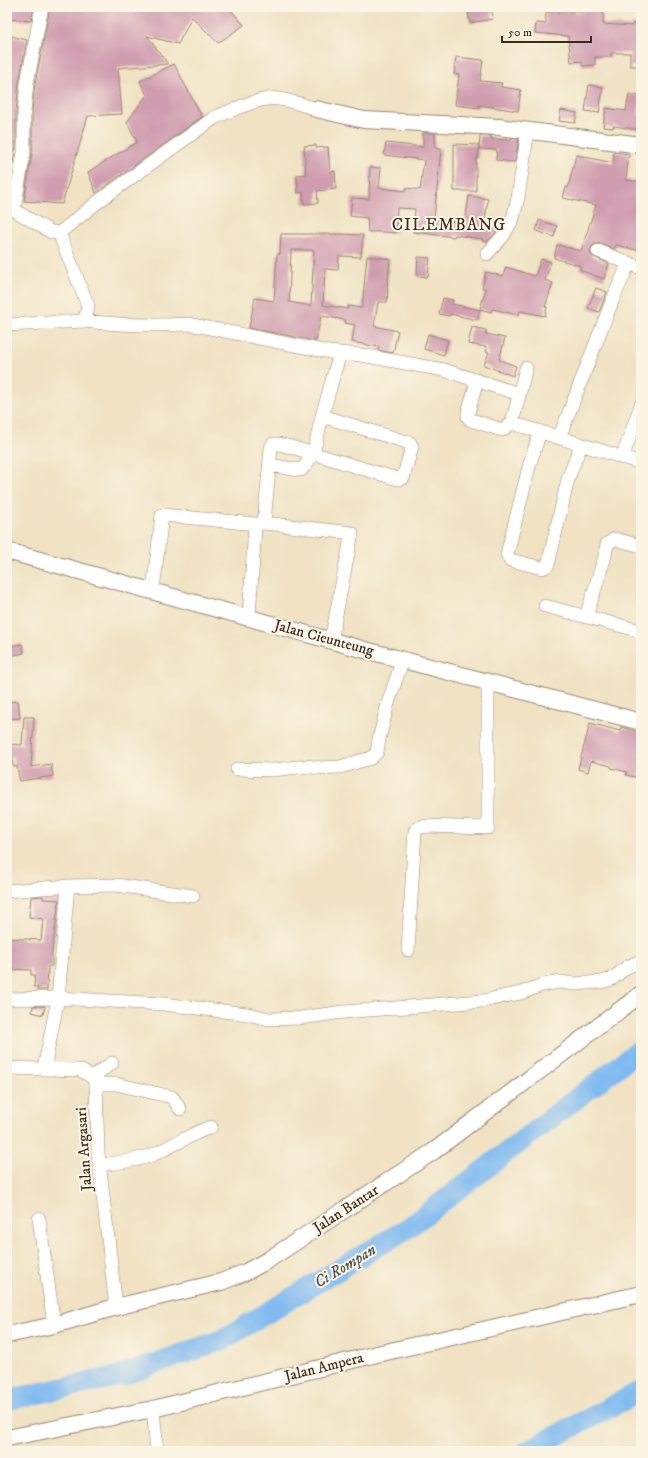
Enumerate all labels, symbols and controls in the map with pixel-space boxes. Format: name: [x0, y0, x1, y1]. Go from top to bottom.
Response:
scale bar: [502, 18, 591, 44]
text: 50 m: [508, 25, 532, 40]
district label: CILEMBANG: [392, 214, 506, 236]
street label: Jalan Cieunteung: [270, 615, 377, 661]
street label: Jalan Argasari: [72, 1107, 97, 1193]
street label: Jalan Bantar: [308, 1181, 383, 1238]
water label: Ci Rompan: [310, 1240, 380, 1292]
street label: Jalan Ampera: [281, 1348, 366, 1386]

